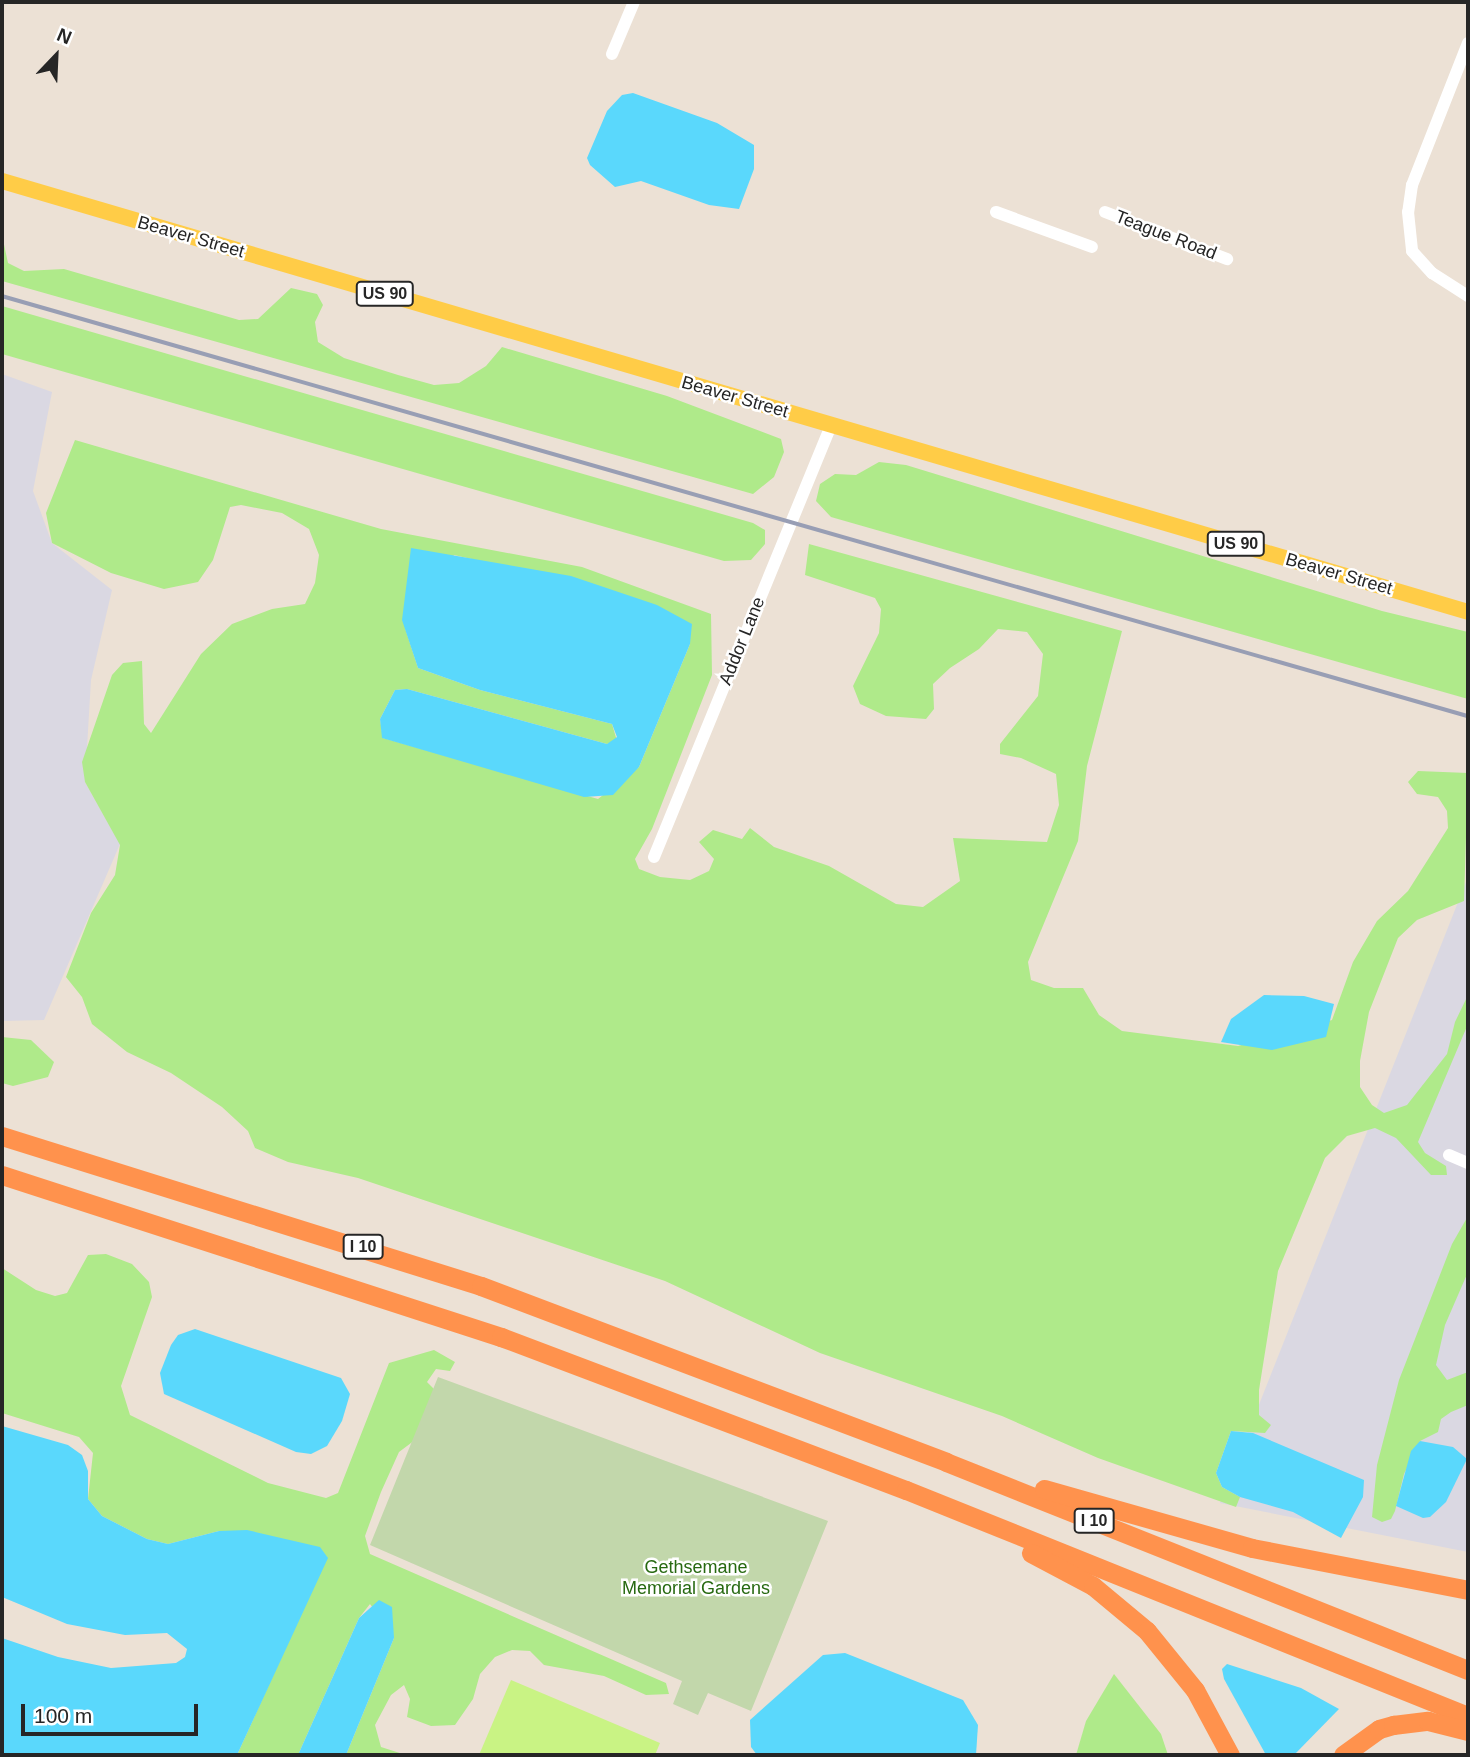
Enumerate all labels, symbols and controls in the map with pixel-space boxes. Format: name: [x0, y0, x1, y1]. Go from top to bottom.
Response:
north arrow: [21, 21, 91, 91]
text: N: [54, 24, 75, 49]
street label: Teague Road: [1112, 206, 1220, 264]
street label: Beaver Street: [135, 211, 247, 263]
road number: US 90: [355, 282, 415, 306]
street label: Beaver Street: [679, 371, 791, 423]
road number: US 90: [1206, 531, 1266, 556]
street label: Beaver Street: [1283, 548, 1395, 600]
street label: Addor Lane: [715, 594, 769, 688]
road number: I 10: [342, 1234, 384, 1260]
road number: I 10: [1073, 1508, 1115, 1534]
park label: Gethsemane Memorial Gardens: [622, 1557, 770, 1600]
scale bar: [24, 1690, 201, 1734]
text: 100 m: [34, 1704, 92, 1727]

